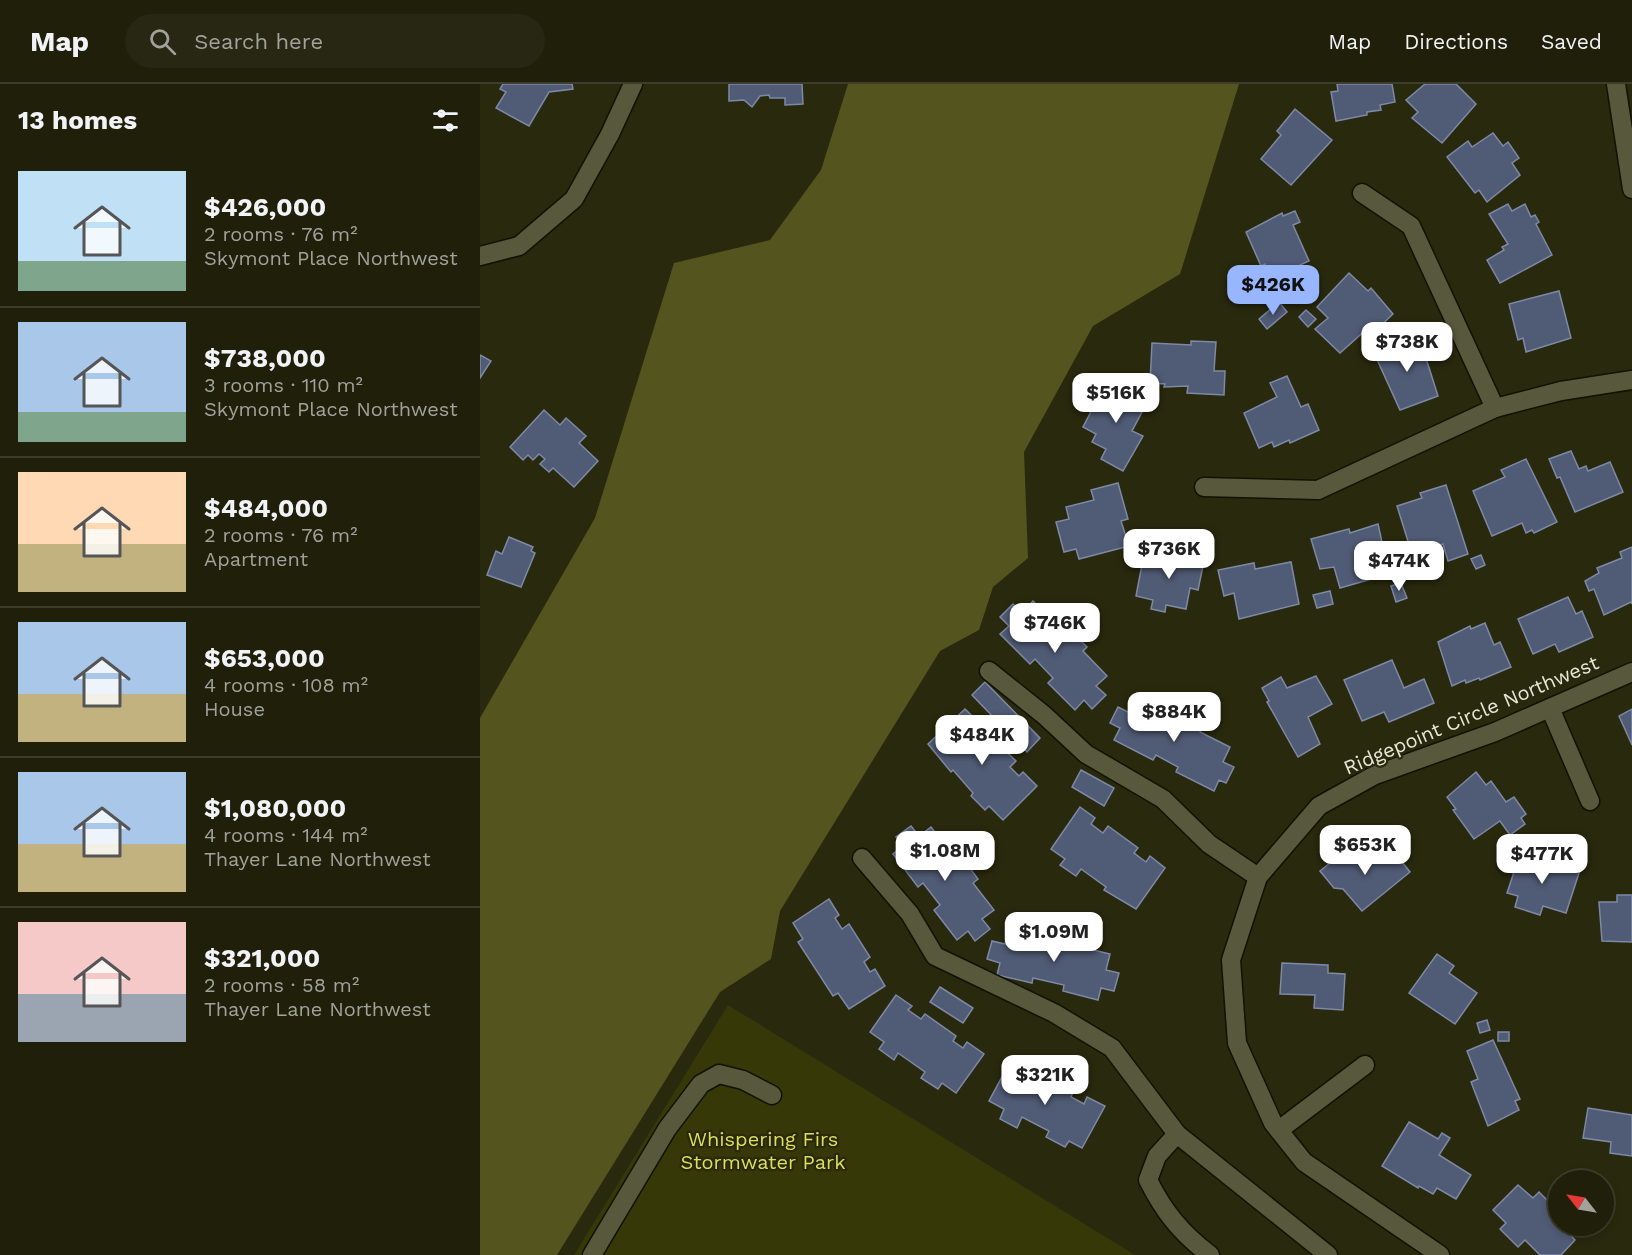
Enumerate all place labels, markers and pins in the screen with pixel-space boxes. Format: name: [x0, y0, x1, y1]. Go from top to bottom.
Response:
pin: $426K: [1231, 265, 1315, 316]
pin: $738K: [1365, 322, 1449, 373]
pin: $516K: [1074, 373, 1158, 424]
pin: $736K: [1127, 529, 1211, 580]
pin: $474K: [1357, 541, 1441, 592]
pin: $746K: [1013, 603, 1097, 654]
pin: $884K: [1132, 692, 1216, 743]
pin: $484K: [940, 715, 1024, 766]
pin: $653K: [1323, 825, 1407, 876]
pin: $1.08M: [896, 831, 994, 882]
pin: $477K: [1500, 834, 1584, 885]
pin: $1.09M: [1005, 912, 1103, 963]
pin: $321K: [1003, 1055, 1087, 1106]

